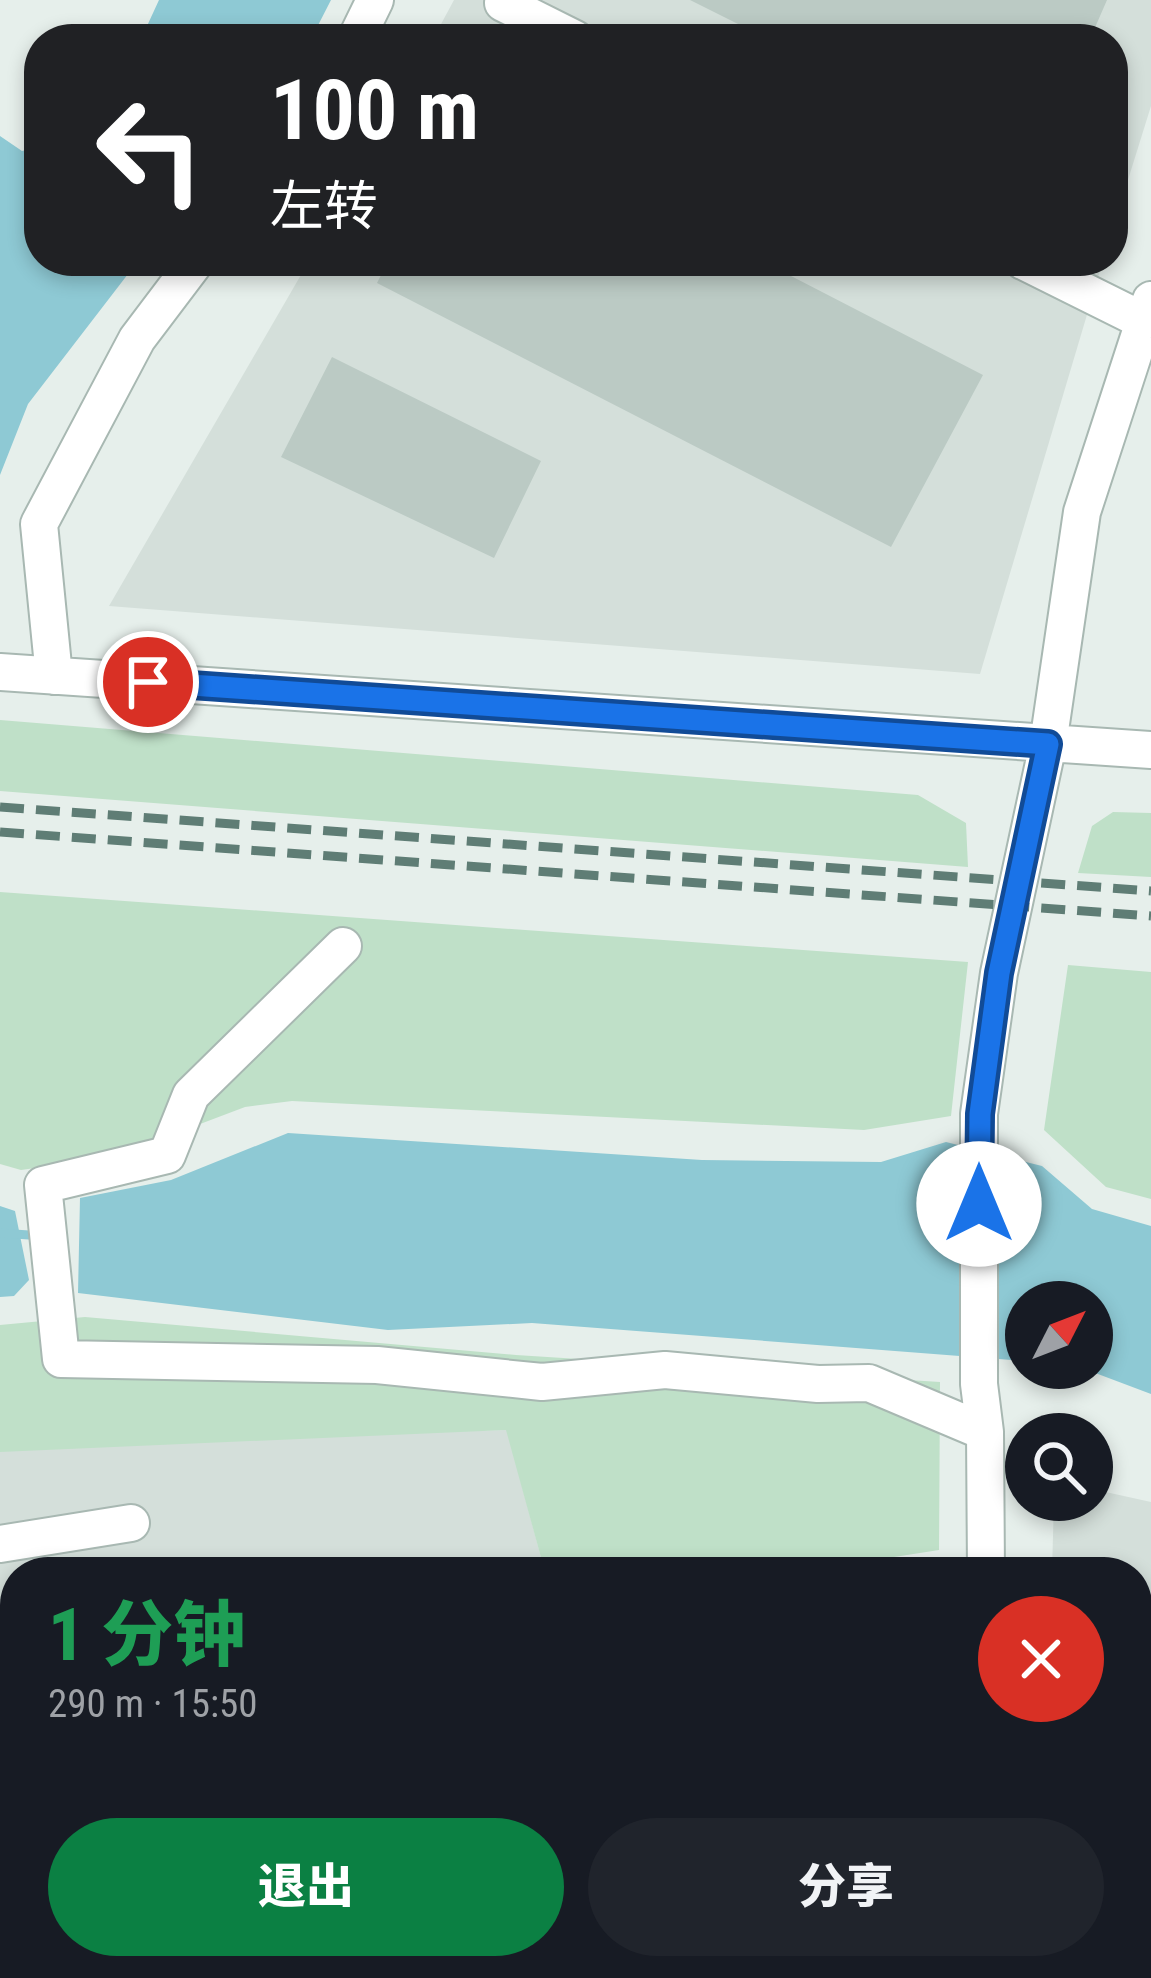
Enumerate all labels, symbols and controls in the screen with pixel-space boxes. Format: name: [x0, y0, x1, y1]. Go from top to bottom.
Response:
text: 100 m: [270, 61, 479, 160]
icon: left: [72, 72, 228, 228]
text: 左转: [270, 175, 378, 238]
pin: [97, 631, 199, 733]
icon: arrive: [115, 649, 181, 715]
position arrow: [916, 1141, 1042, 1267]
north arrow: [1005, 1281, 1113, 1389]
map controls: [1005, 1281, 1113, 1521]
button: search: [1005, 1413, 1113, 1521]
text: 1 分钟: [48, 1593, 245, 1678]
button: close: [978, 1596, 1104, 1722]
text: 290 m · 15:50: [48, 1681, 258, 1727]
button: 退出: [48, 1818, 564, 1956]
button: 分享: [588, 1818, 1104, 1956]

